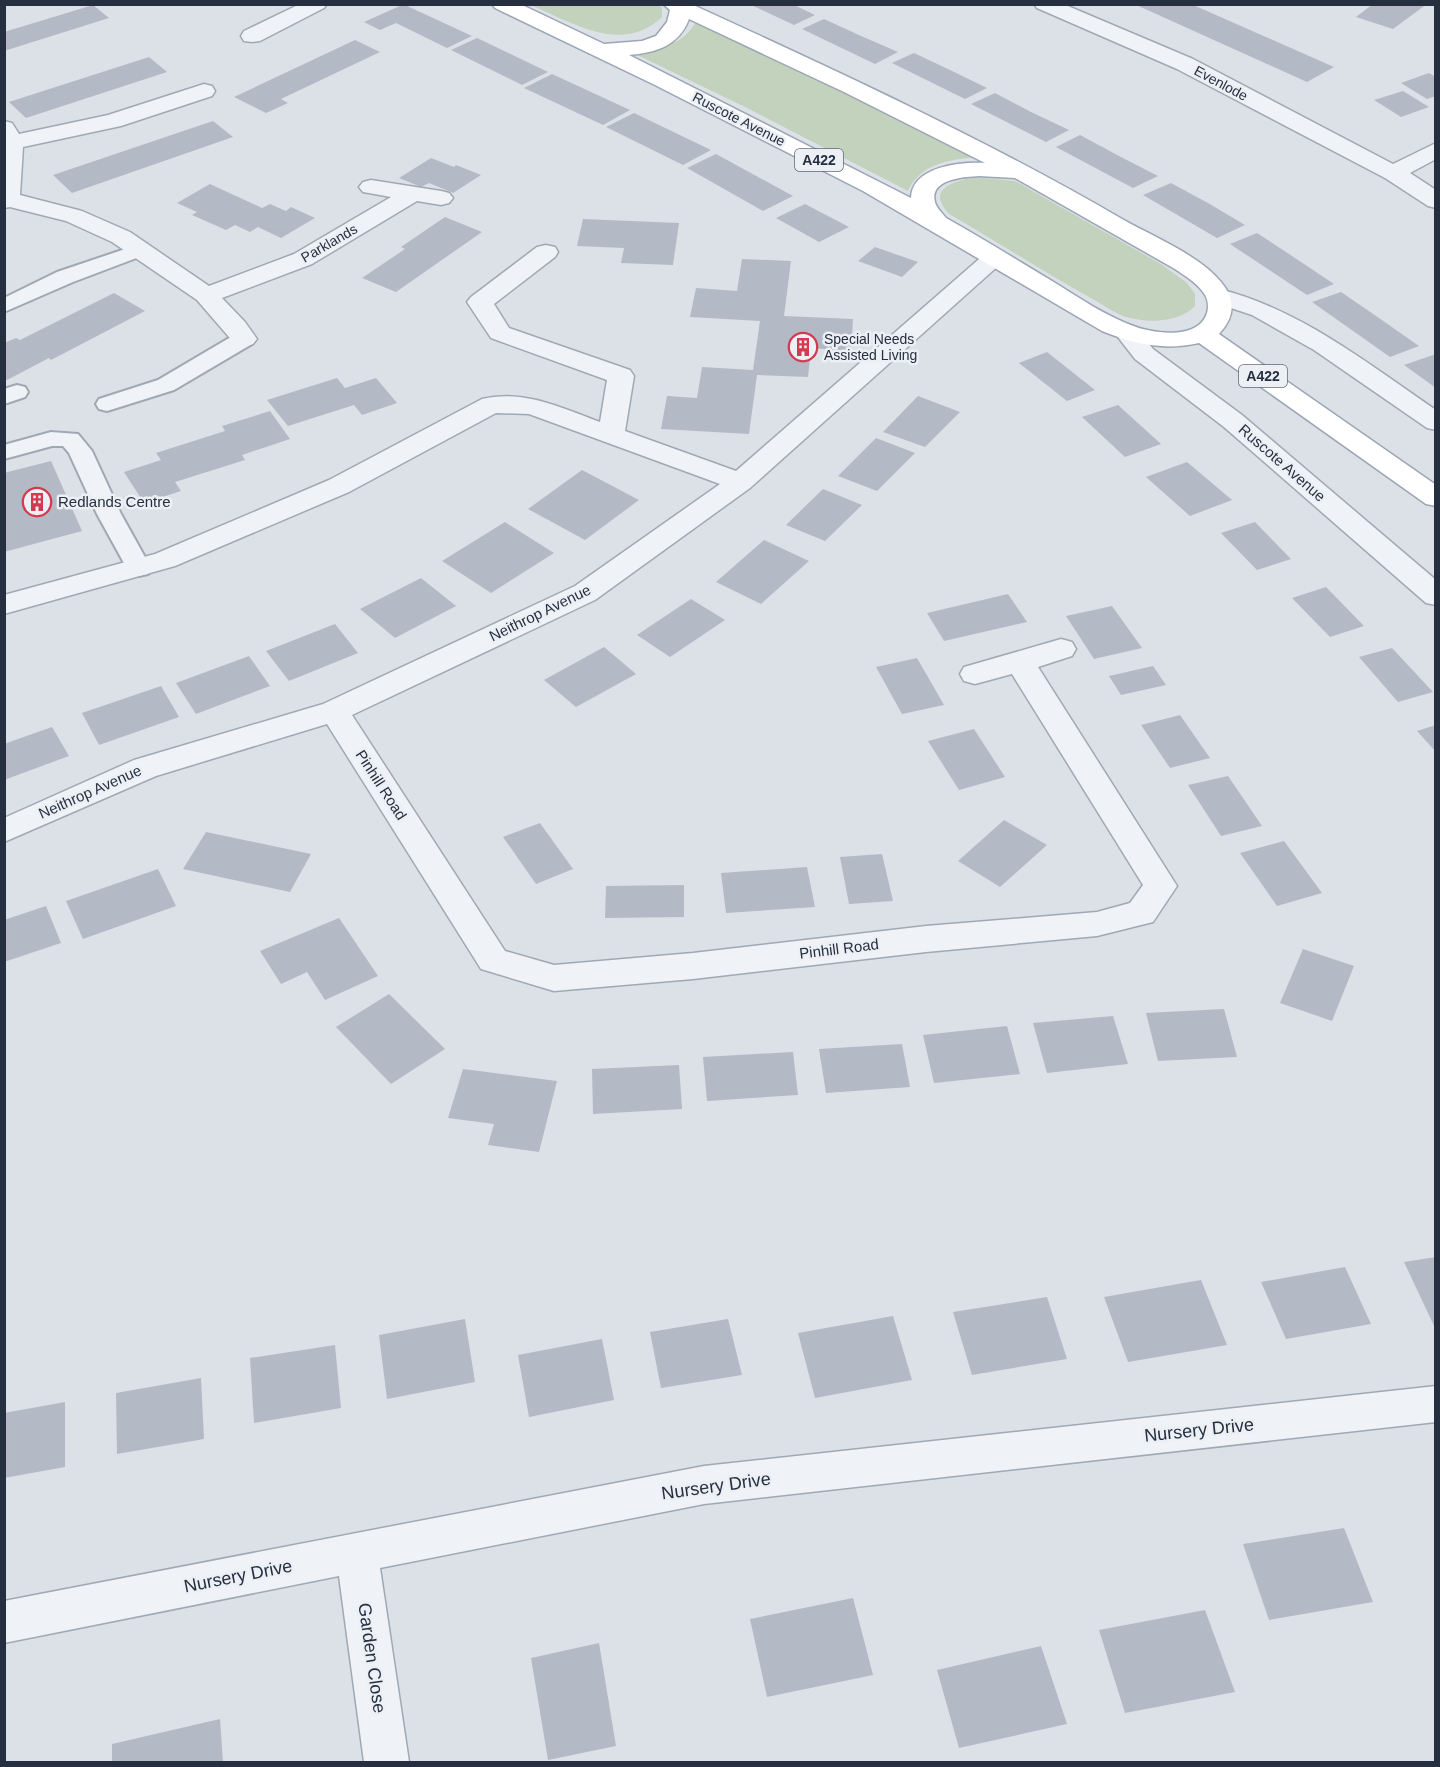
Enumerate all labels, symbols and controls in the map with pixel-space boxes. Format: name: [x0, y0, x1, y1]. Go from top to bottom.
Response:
street label: Evenlode: [1191, 62, 1251, 104]
street label: Ruscote Avenue: [690, 89, 788, 149]
road number: A422: [795, 149, 843, 171]
street label: Parklands: [298, 221, 360, 265]
building icon: Special Needs Assisted Living: [787, 331, 819, 363]
place label: Special Needs Assisted Living: [824, 331, 917, 363]
road number: A422: [1239, 365, 1287, 387]
street label: Ruscote Avenue: [1236, 420, 1329, 505]
building icon: Redlands Centre: [21, 486, 53, 518]
place label: Redlands Centre: [58, 493, 171, 510]
street label: Neithrop Avenue: [486, 581, 593, 644]
street label: Pinhill Road: [352, 747, 410, 823]
street label: Neithrop Avenue: [36, 761, 144, 822]
street label: Pinhill Road: [798, 935, 880, 962]
street label: Nursery Drive: [1143, 1414, 1255, 1446]
street label: Nursery Drive: [660, 1468, 772, 1504]
street label: Nursery Drive: [182, 1556, 294, 1596]
street label: Garden Close: [354, 1602, 390, 1714]

